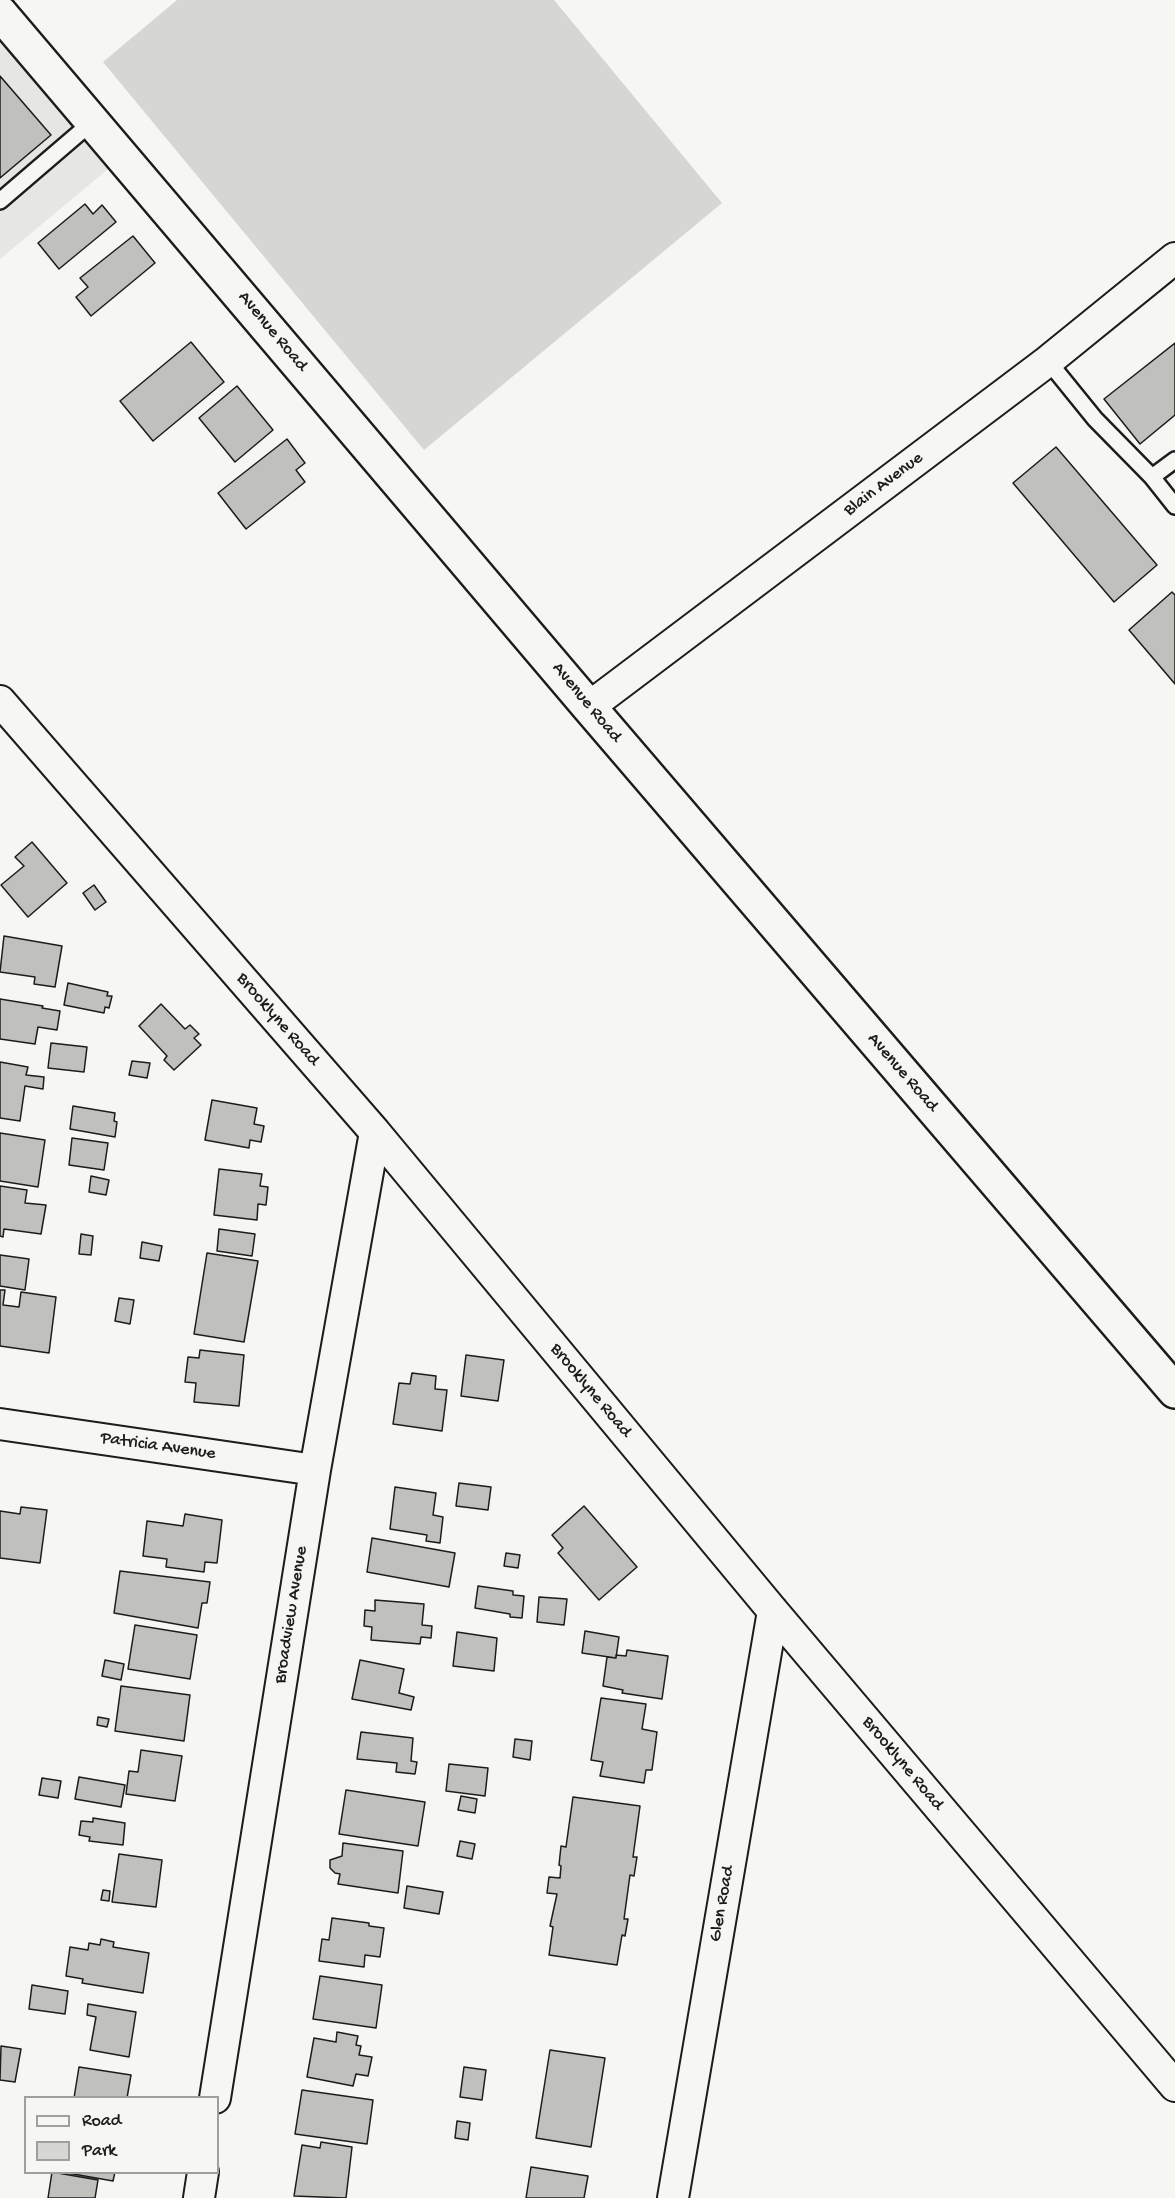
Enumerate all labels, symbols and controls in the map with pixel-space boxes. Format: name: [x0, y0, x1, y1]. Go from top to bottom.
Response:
street label: Avenue Road: [232, 288, 312, 376]
street label: Blain Avenue: [840, 448, 928, 522]
street label: Avenue Road: [546, 659, 626, 747]
street label: Brooklyne Road: [231, 969, 323, 1071]
street label: Avenue Road: [862, 1029, 942, 1117]
street label: Brooklyne Road: [544, 1339, 636, 1443]
street label: Patricia Avenue: [99, 1428, 217, 1466]
street label: Broadview Avenue: [270, 1545, 314, 1685]
street label: Brooklyne Road: [856, 1712, 948, 1816]
street label: Glen Road: [706, 1864, 740, 1944]
legend: [24, 2096, 219, 2174]
text: Road: [82, 2111, 121, 2132]
text: Park: [82, 2141, 116, 2162]

